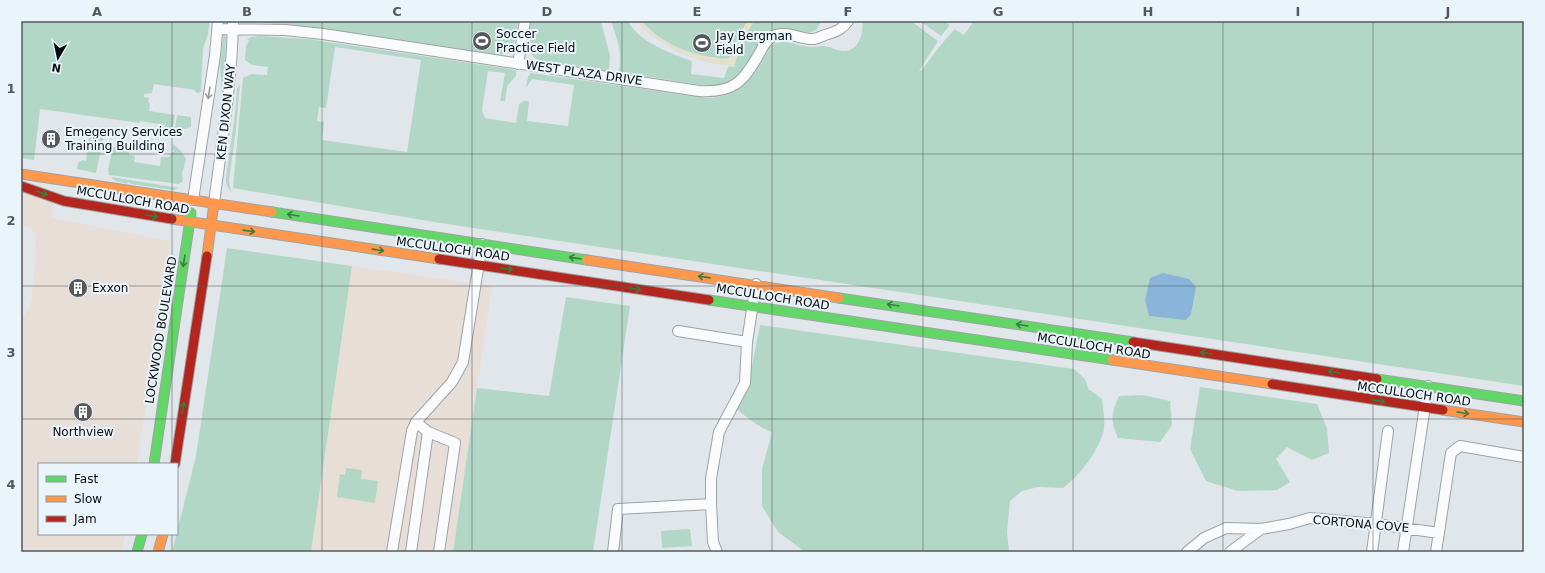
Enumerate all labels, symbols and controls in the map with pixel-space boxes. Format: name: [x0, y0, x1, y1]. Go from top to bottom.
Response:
text: A: [92, 4, 102, 19]
text: B: [242, 4, 252, 19]
text: C: [392, 4, 402, 19]
text: D: [542, 4, 553, 19]
text: E: [693, 4, 701, 19]
text: F: [844, 4, 852, 19]
text: G: [993, 4, 1003, 19]
text: H: [1143, 4, 1153, 19]
text: I: [1296, 4, 1300, 19]
text: J: [1445, 4, 1450, 19]
place label: Soccer Practice Field: [496, 27, 575, 55]
place label: Jay Bergman Field: [715, 29, 792, 57]
sports icon: Soccer Practice Field: [471, 30, 493, 52]
sports icon: Jay Bergman Field: [691, 32, 713, 54]
north arrow: [38, 38, 78, 78]
street label: WEST PLAZA DRIVE: [525, 58, 643, 88]
text: N: [51, 60, 62, 75]
street label: KEN DIXON WAY: [214, 63, 238, 161]
text: 1: [6, 81, 16, 96]
one-way arrow: [205, 86, 213, 99]
place label: Emegency Services Training Building: [64, 125, 182, 153]
building icon: Emegency Services Training Building: [40, 128, 62, 150]
street label: MCCULLOCH ROAD: [75, 183, 191, 217]
one-way arrow: [36, 190, 49, 197]
one-way arrow: [287, 211, 300, 219]
one-way arrow: [145, 212, 158, 220]
text: 2: [6, 213, 16, 228]
one-way arrow: [242, 227, 255, 235]
street label: MCCULLOCH ROAD: [395, 234, 511, 264]
one-way arrow: [371, 246, 384, 254]
one-way arrow: [569, 253, 582, 261]
one-way arrow: [180, 254, 188, 267]
street label: LOCKWOOD BOULEVARD: [142, 255, 180, 405]
one-way arrow: [500, 265, 513, 273]
one-way arrow: [698, 273, 711, 281]
building icon: Exxon: [67, 277, 89, 299]
place label: Exxon: [92, 281, 128, 295]
street label: MCCULLOCH ROAD: [715, 281, 831, 313]
one-way arrow: [628, 285, 641, 293]
one-way arrow: [887, 301, 900, 309]
one-way arrow: [1016, 321, 1029, 329]
street label: MCCULLOCH ROAD: [1036, 330, 1152, 362]
text: 3: [6, 345, 16, 360]
one-way arrow: [1199, 349, 1212, 357]
one-way arrow: [1328, 368, 1341, 376]
street label: MCCULLOCH ROAD: [1356, 379, 1472, 409]
one-way arrow: [1372, 397, 1385, 405]
building icon: Northview: [72, 401, 94, 423]
one-way arrow: [180, 402, 188, 415]
one-way arrow: [1456, 409, 1469, 417]
place label: Northview: [52, 425, 114, 439]
legend: [38, 463, 178, 535]
text: Fast: [74, 472, 98, 486]
text: 4: [6, 477, 16, 492]
text: Slow: [74, 492, 102, 506]
text: Jam: [73, 512, 97, 526]
street label: CORTONA COVE: [1312, 513, 1410, 535]

